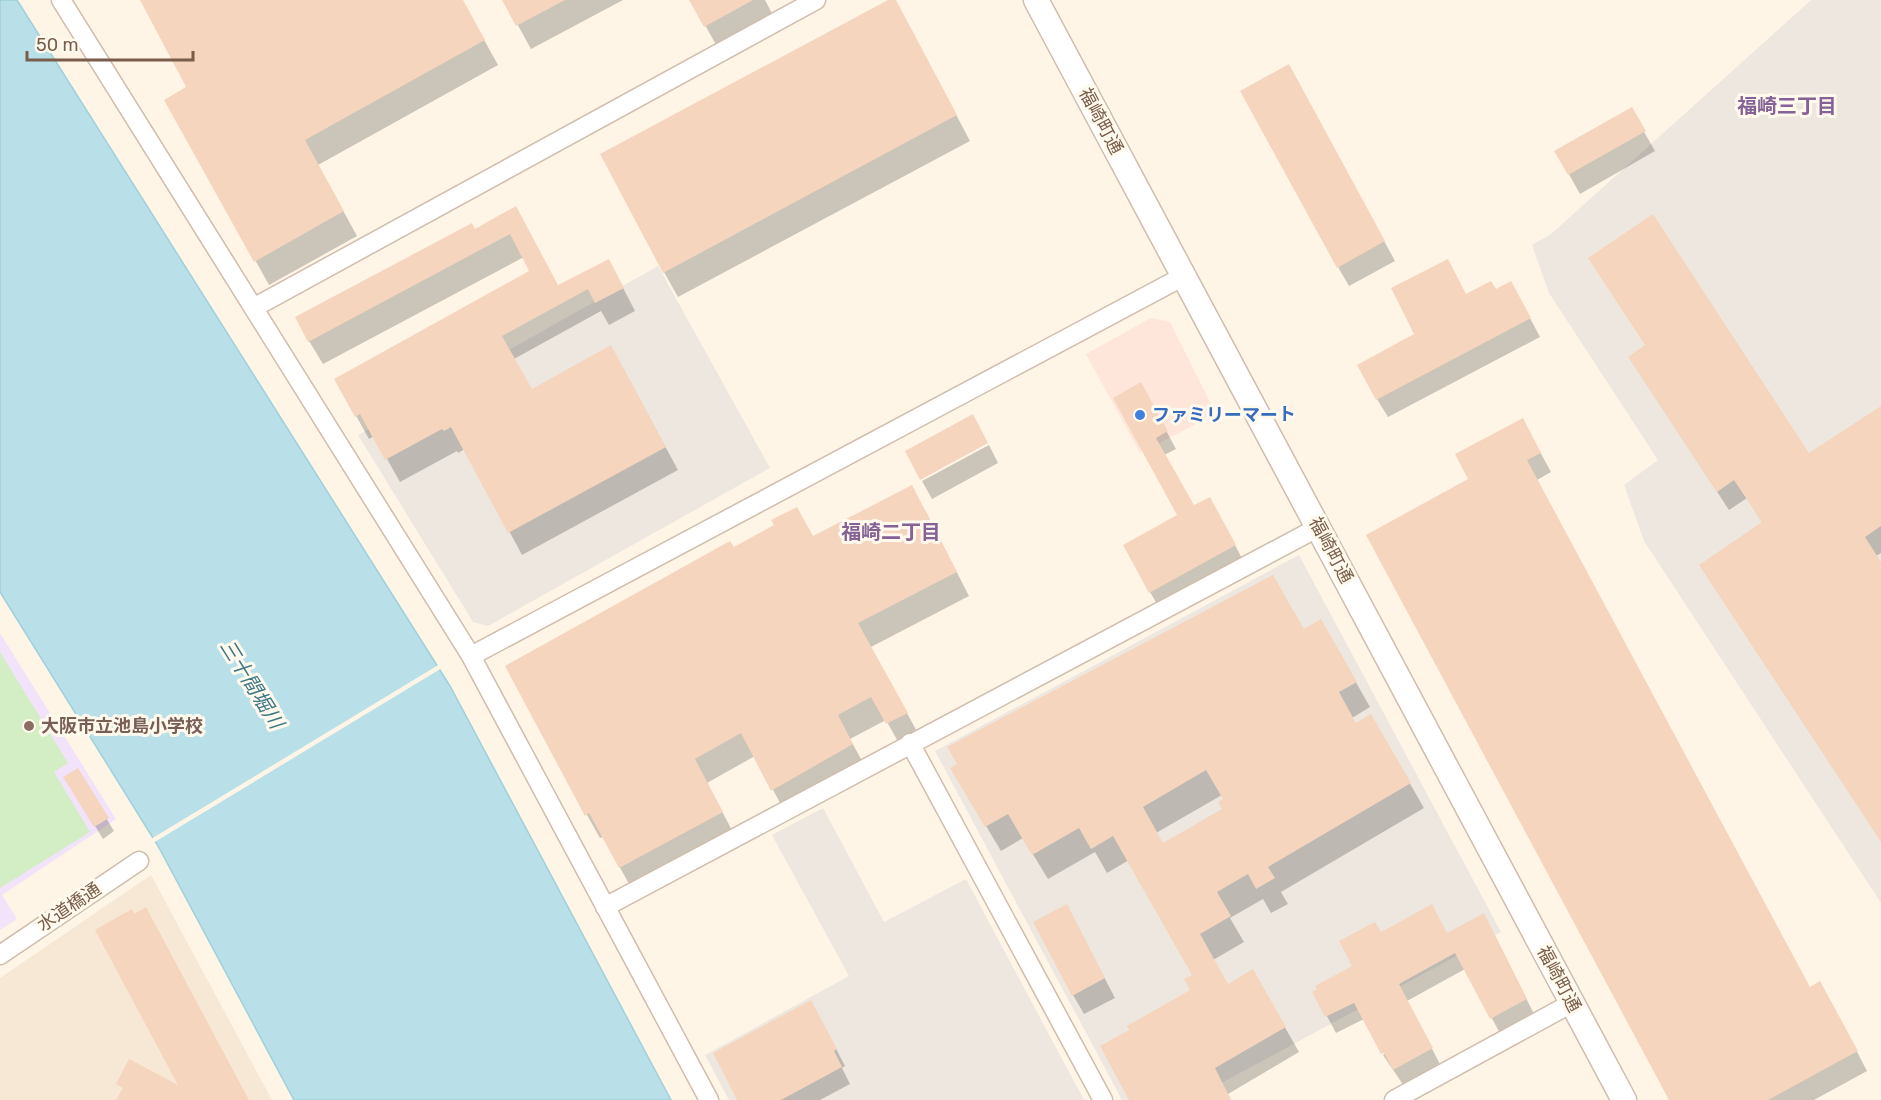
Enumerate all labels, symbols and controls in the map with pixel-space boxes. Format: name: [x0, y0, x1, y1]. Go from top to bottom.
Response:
scale bar: [27, 24, 194, 62]
text: 50 m: [36, 34, 79, 56]
street label: 福崎町通: [1074, 84, 1128, 158]
district label: 福崎三丁目: [1737, 94, 1837, 118]
place label: ファミリーマート: [1152, 404, 1296, 426]
marker: ファミリーマート: [1133, 408, 1147, 422]
street label: 福崎町通: [1304, 513, 1358, 587]
district label: 福崎二丁目: [841, 520, 941, 544]
water label: 三十間堀川: [215, 635, 290, 734]
place label: 大阪市立池島小学校: [41, 715, 203, 737]
marker: 大阪市立池島小学校: [22, 719, 36, 733]
street label: 水道橋通: [33, 878, 105, 936]
street label: 福崎町通: [1532, 942, 1586, 1016]

